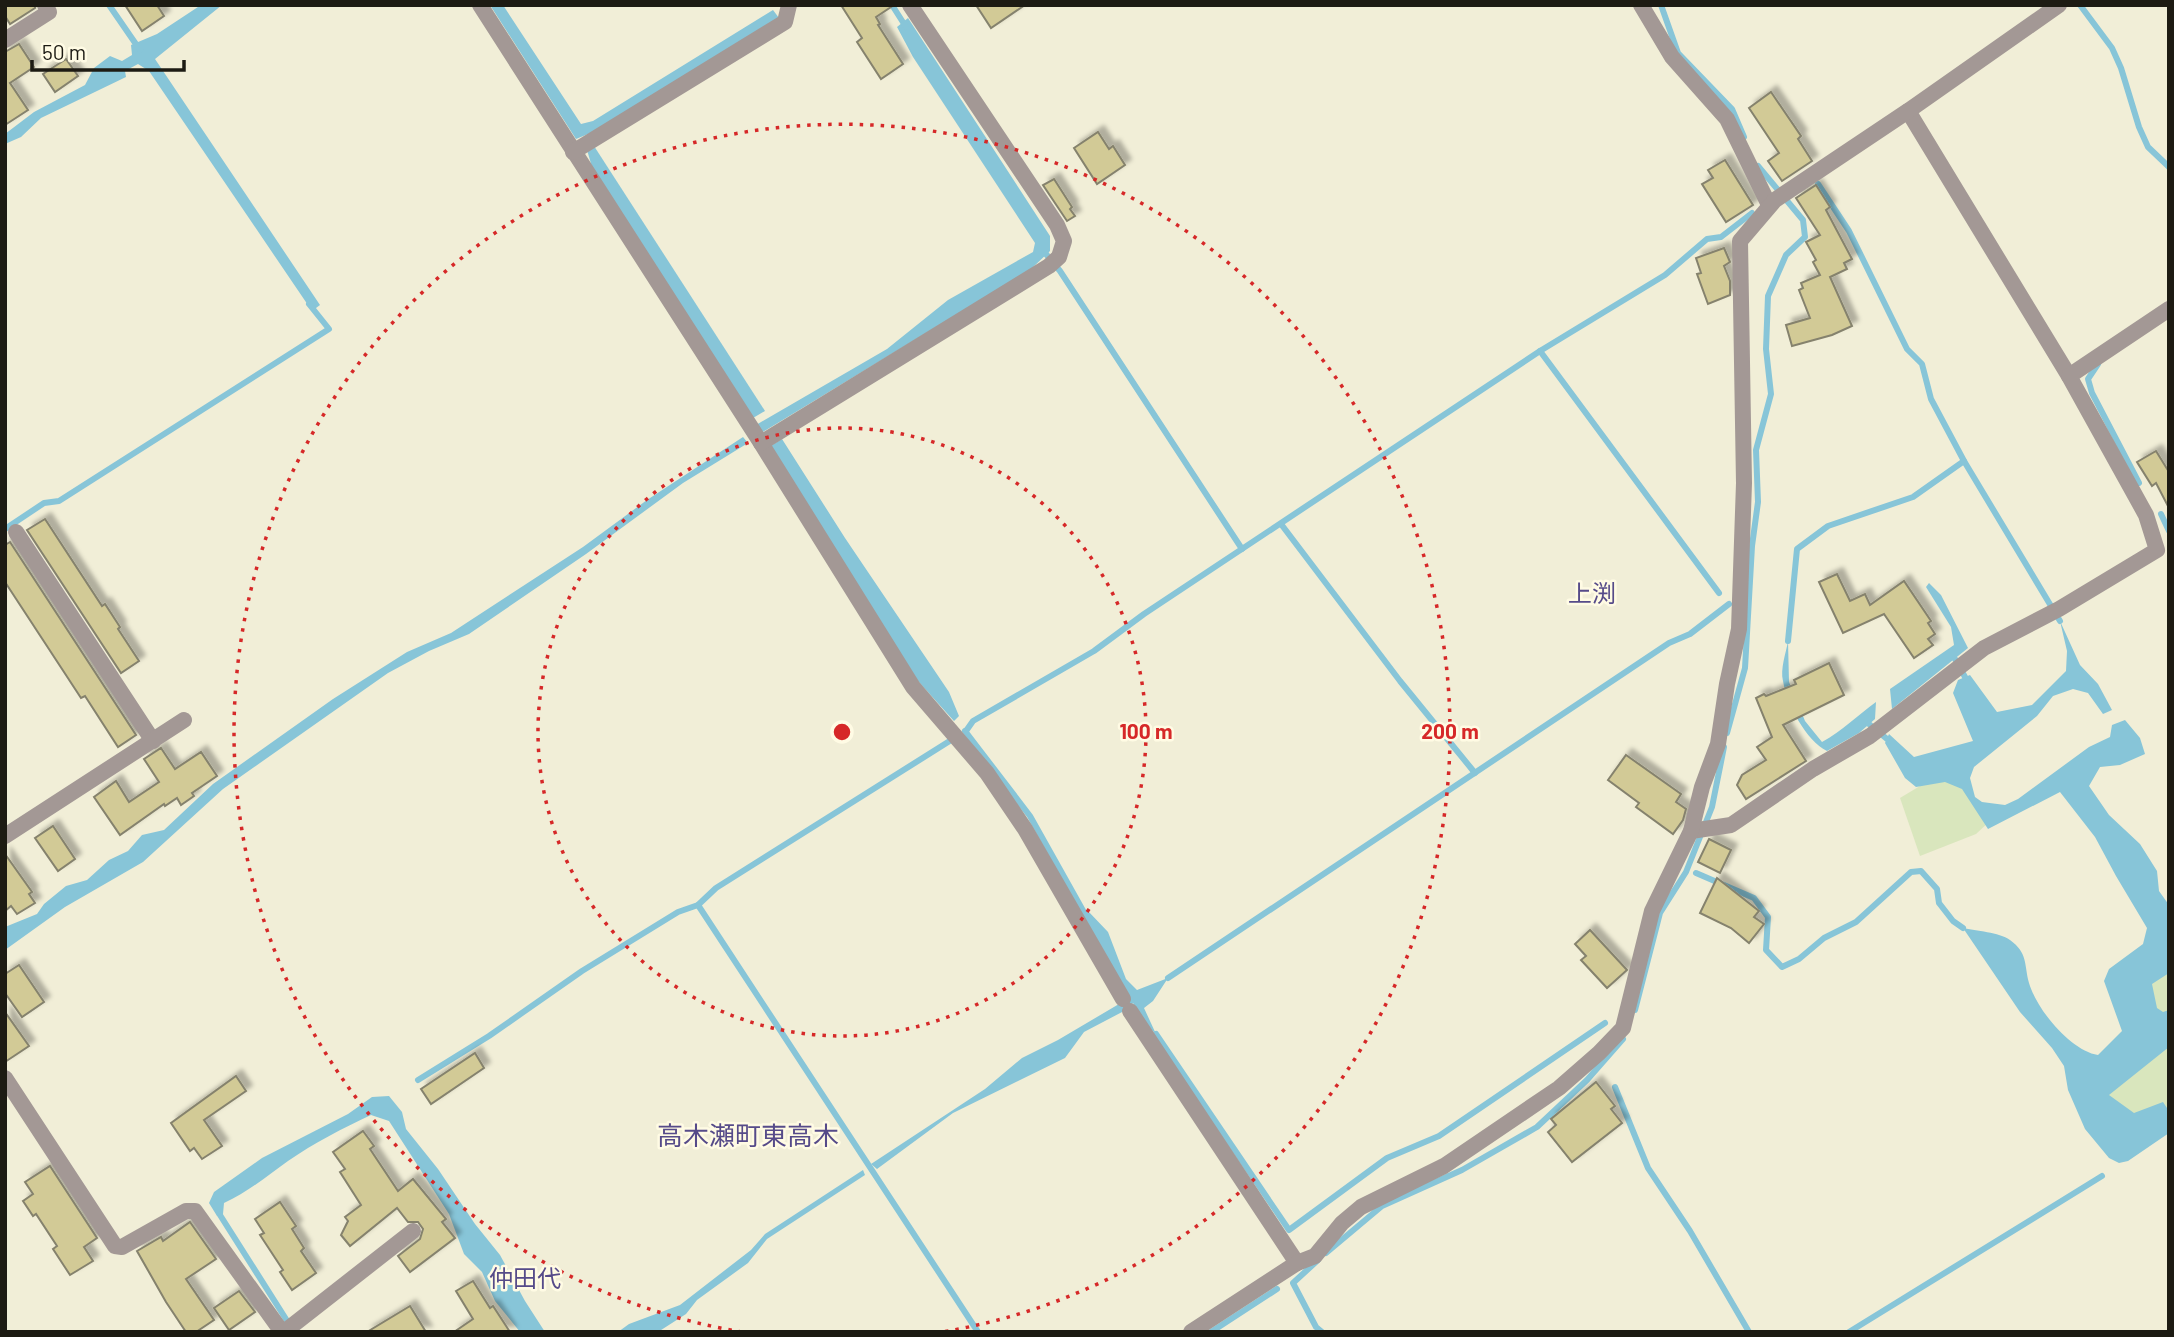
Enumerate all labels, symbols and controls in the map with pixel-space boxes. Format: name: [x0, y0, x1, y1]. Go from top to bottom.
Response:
scale bar: [32, 28, 184, 72]
text: 50 m: [42, 39, 86, 64]
district label: 上渕: [1568, 578, 1616, 607]
text: 100 m: [1119, 718, 1173, 743]
text: 200 m: [1421, 718, 1479, 743]
centre of rings: [830, 720, 854, 744]
district label: 高木瀬町東高木: [657, 1119, 839, 1150]
district label: 仲田代: [489, 1263, 561, 1292]

